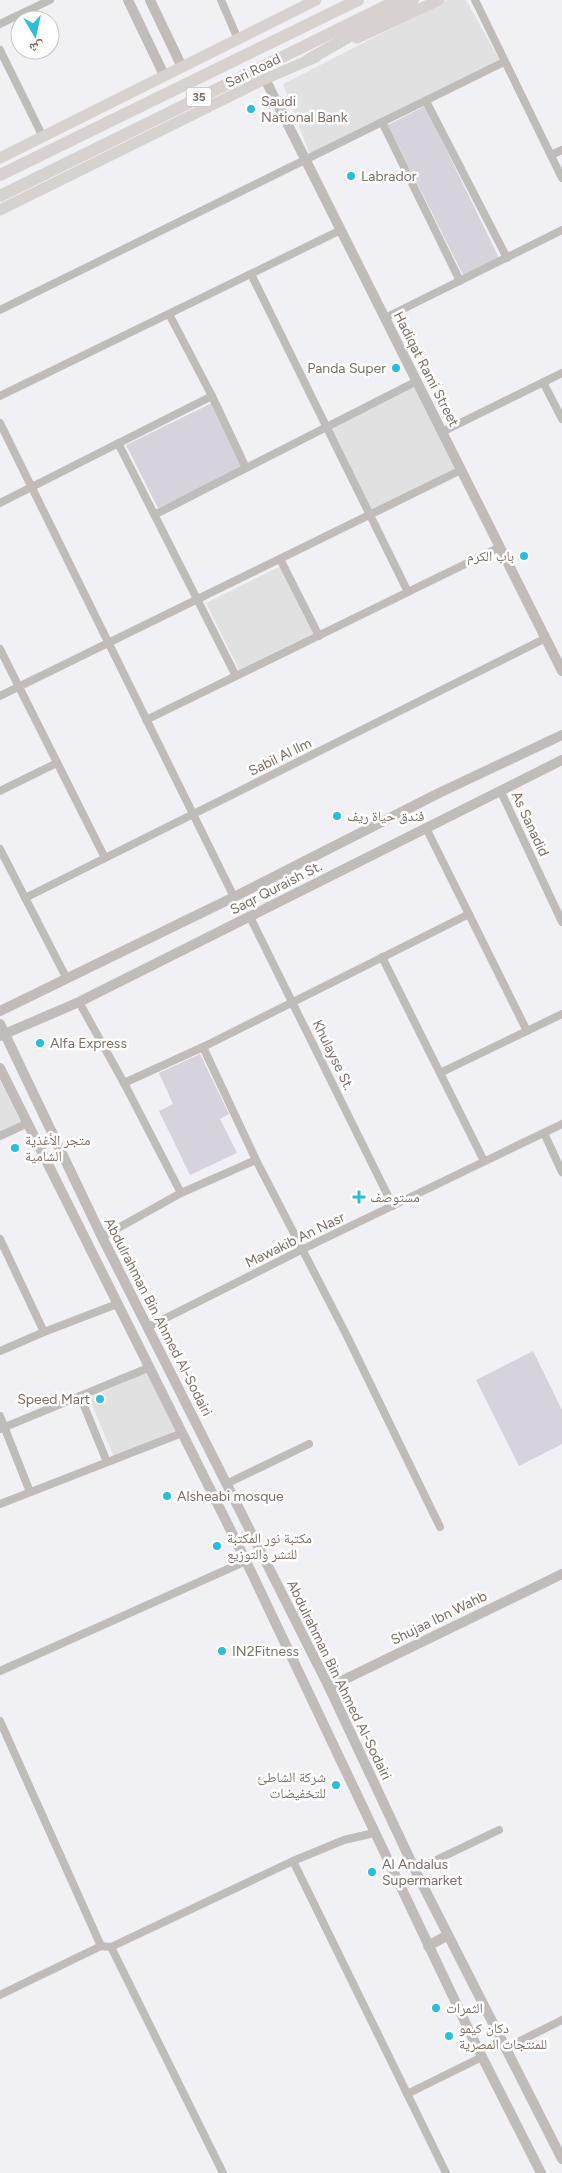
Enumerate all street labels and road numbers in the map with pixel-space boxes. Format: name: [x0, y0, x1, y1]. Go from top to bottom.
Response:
street label: Sari Road: [223, 50, 283, 92]
road number: 35: [186, 88, 212, 106]
street label: Hadiqat Rami Street: [390, 309, 462, 429]
street label: Sabil Al llm: [246, 734, 314, 780]
street label: As Sanadid: [508, 789, 552, 859]
street label: Saqr Quraish St.: [227, 858, 325, 918]
street label: Khulayse St.: [309, 1017, 357, 1093]
street label: Mawakib An Nasr: [243, 1208, 348, 1271]
street label: Abdulrahman Bin Ahmed Al-Sodairi: [100, 1215, 216, 1419]
street label: Abdulrahman Bin Ahmed Al-Sodairi: [283, 1577, 395, 1783]
street label: Shujaa Ibn Wahb: [388, 1587, 490, 1649]

